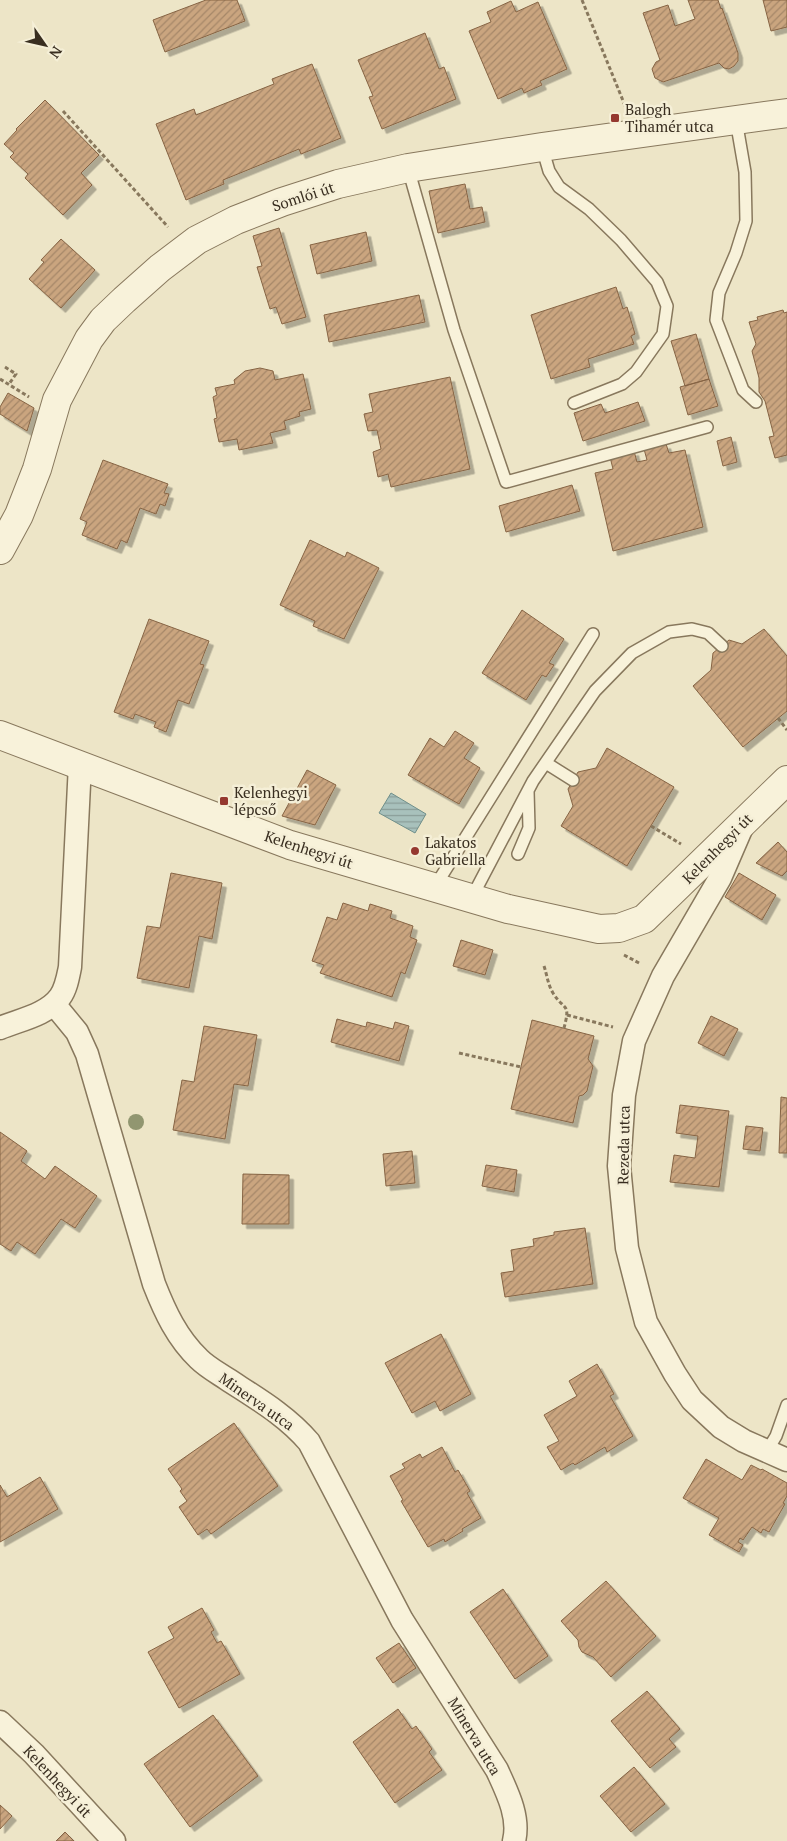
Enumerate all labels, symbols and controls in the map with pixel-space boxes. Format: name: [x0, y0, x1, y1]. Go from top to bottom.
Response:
north arrow: [20, 20, 70, 70]
text: N: [45, 43, 67, 63]
place label: Balogh Tihamér utca: [625, 99, 714, 136]
marker: Balogh Tihamér utca: [609, 112, 621, 124]
street label: Somlói út: [269, 176, 337, 215]
place label: Kelenhegyi lépcső: [234, 782, 308, 819]
marker: Kelenhegyi lépcső: [218, 795, 230, 807]
street label: Kelenhegyi út: [678, 808, 757, 887]
street label: Kelenhegyi út: [262, 825, 356, 873]
place label: Lakatos Gabriella: [425, 832, 486, 869]
marker: Lakatos Gabriella: [409, 845, 421, 857]
street label: Rezeda utca: [612, 1105, 634, 1185]
street label: Minerva utca: [215, 1368, 299, 1435]
street label: Minerva utca: [444, 1693, 506, 1779]
street label: Kelenhegyi út: [19, 1741, 97, 1822]

